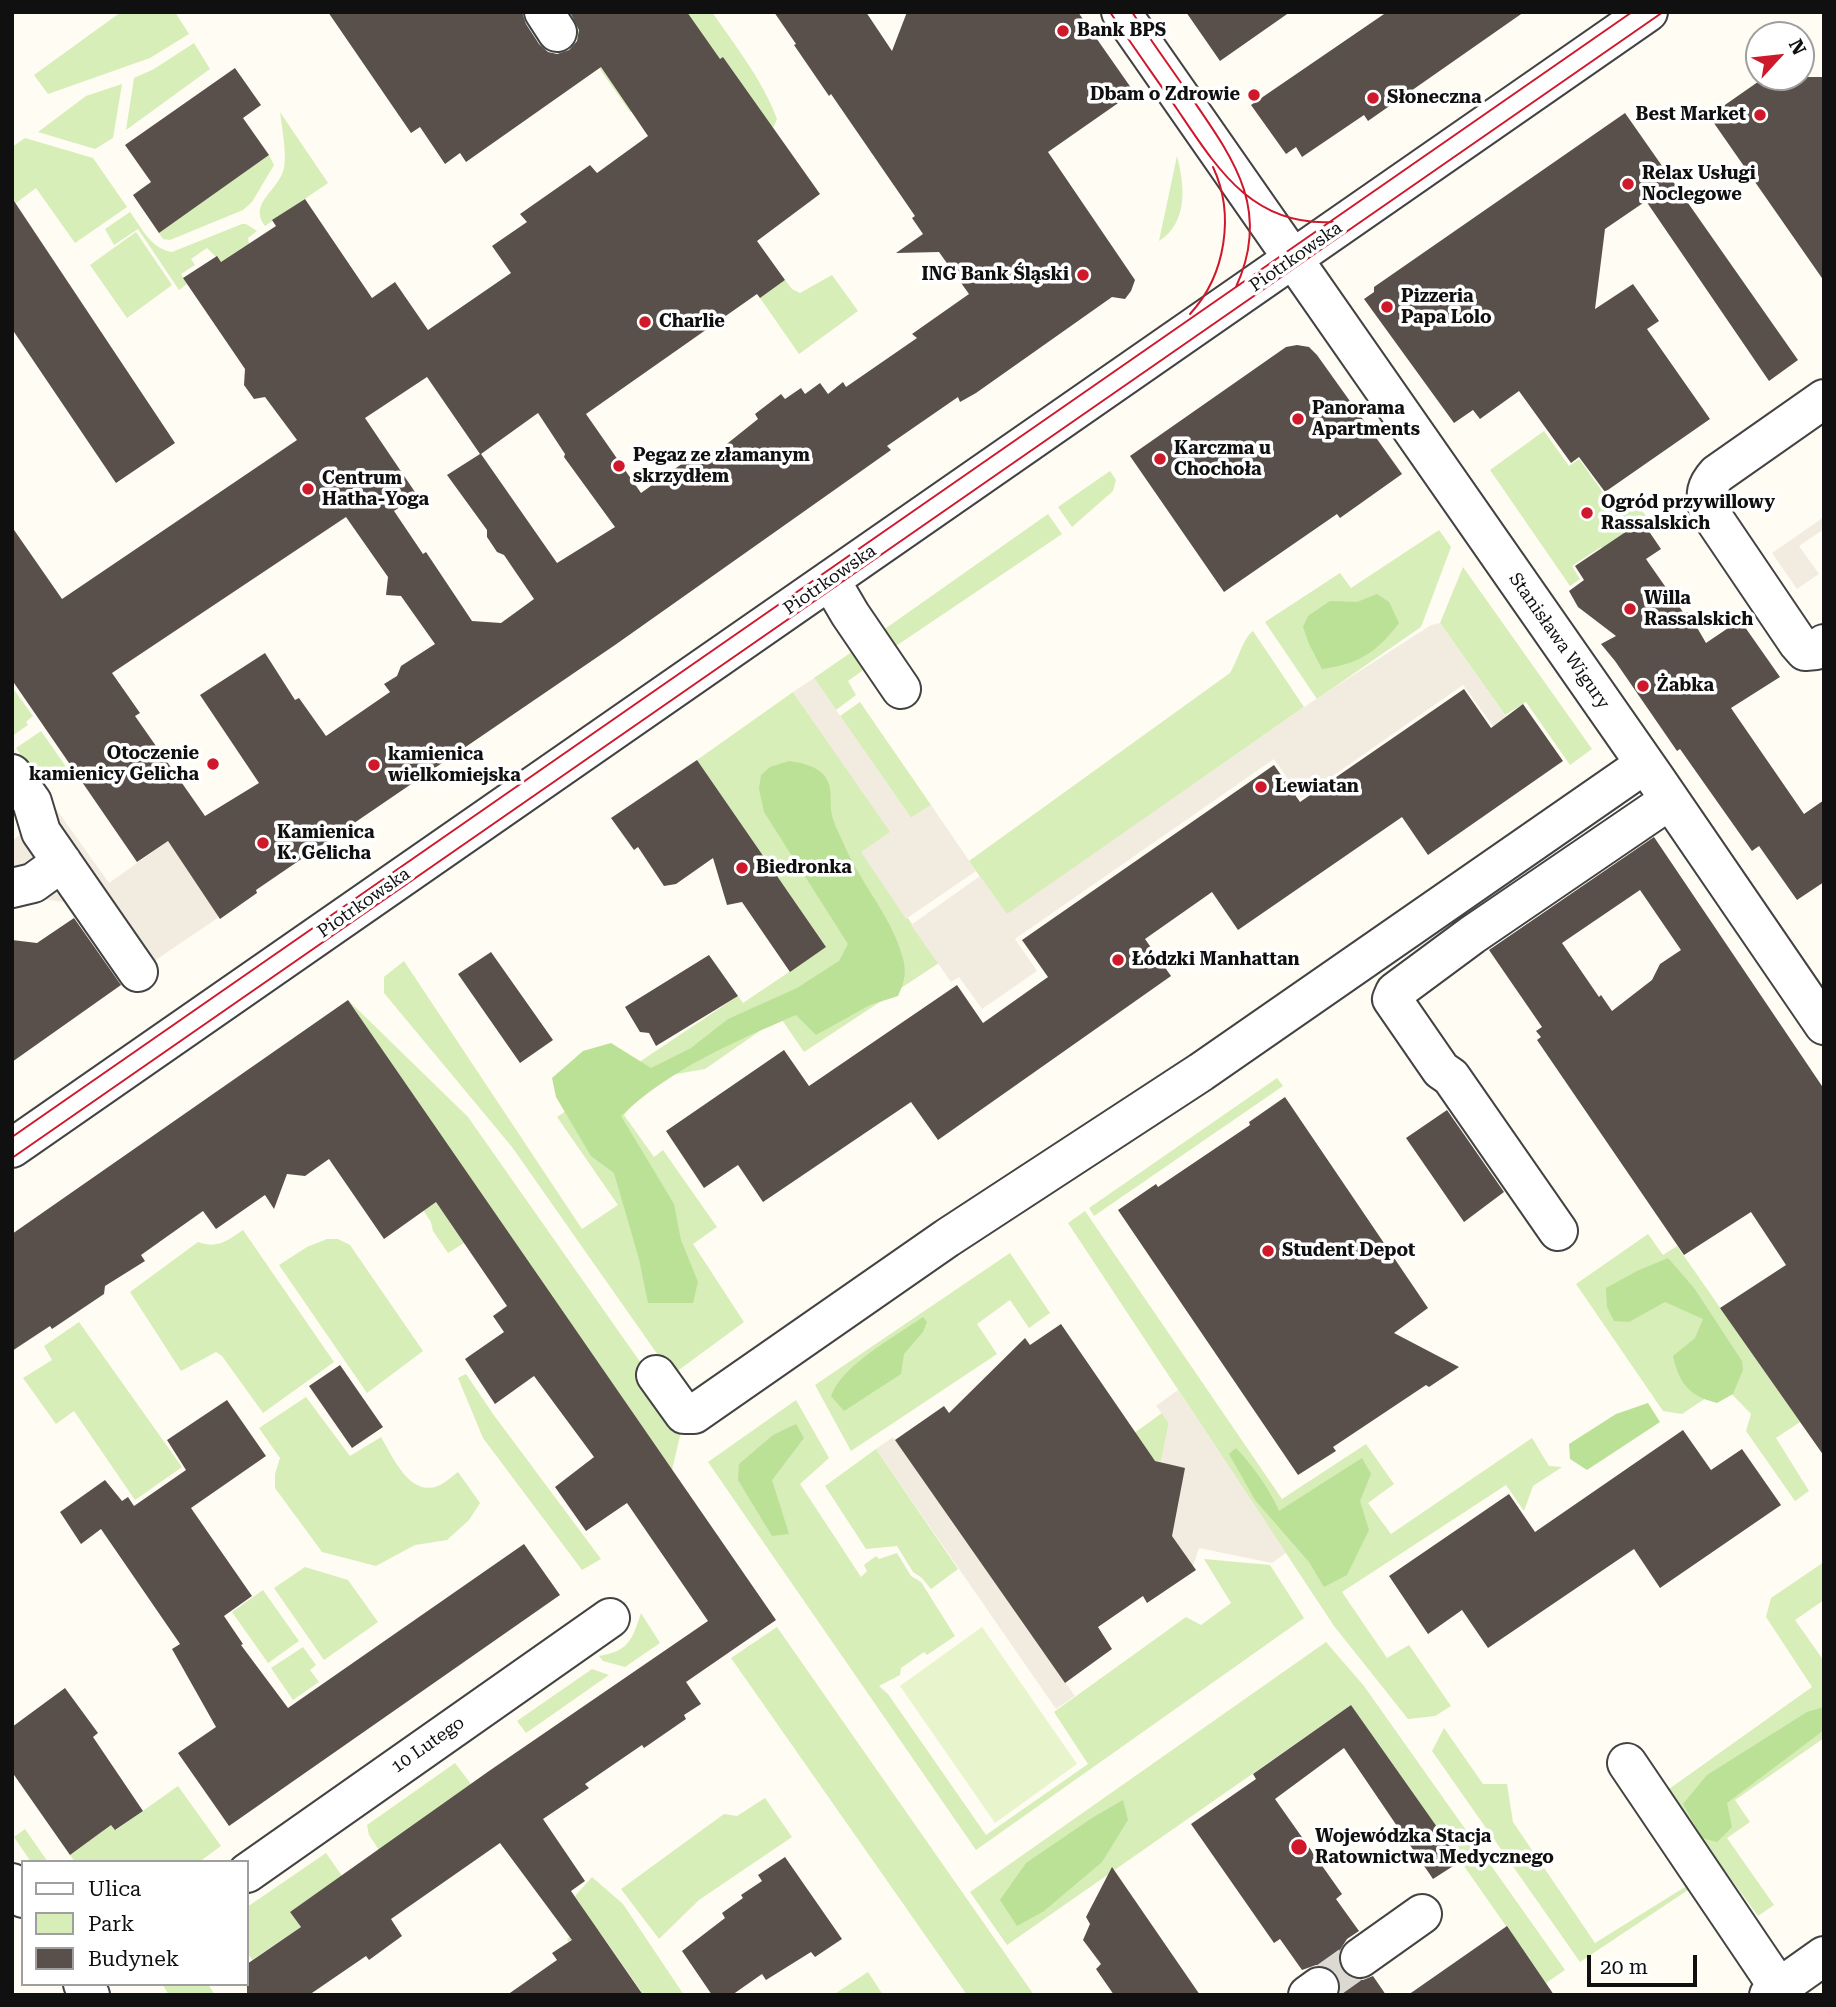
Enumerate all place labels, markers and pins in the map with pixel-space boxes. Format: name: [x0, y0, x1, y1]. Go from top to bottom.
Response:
place label: Bank BPS: [1077, 20, 1166, 42]
marker: Bank BPS: [1055, 23, 1071, 39]
place label: Dbam o Zdrowie: [1090, 84, 1240, 106]
marker: Dbam o Zdrowie: [1246, 87, 1262, 103]
place label: Słoneczna: [1387, 87, 1481, 109]
marker: Słoneczna: [1365, 90, 1381, 106]
place label: Best Market: [1636, 104, 1746, 126]
marker: Best Market: [1752, 107, 1768, 123]
place label: Relax Usługi Noclegowe: [1642, 163, 1756, 206]
marker: Relax Usługi Noclegowe: [1620, 176, 1636, 192]
place label: ING Bank Śląski: [922, 264, 1069, 286]
marker: ING Bank Śląski: [1075, 267, 1091, 283]
place label: Pizzeria Papa Lolo: [1401, 286, 1492, 328]
marker: Pizzeria Papa Lolo: [1379, 299, 1395, 315]
place label: Charlie: [659, 311, 725, 333]
marker: Charlie: [637, 314, 653, 330]
place label: Panorama Apartments: [1312, 398, 1420, 440]
marker: Panorama Apartments: [1290, 411, 1306, 427]
place label: Karczma u Chochoła: [1174, 438, 1271, 480]
place label: Pegaz ze złamanym skrzydłem: [633, 445, 810, 488]
marker: Karczma u Chochoła: [1152, 451, 1168, 467]
marker: Pegaz ze złamanym skrzydłem: [611, 458, 627, 474]
place label: Centrum Hatha-Yoga: [322, 468, 429, 510]
marker: Centrum Hatha-Yoga: [300, 481, 316, 497]
place label: Ogród przywillowy Rassalskich: [1601, 492, 1775, 534]
marker: Ogród przywillowy Rassalskich: [1579, 505, 1595, 521]
place label: Willa Rassalskich: [1644, 588, 1753, 630]
marker: Willa Rassalskich: [1622, 601, 1638, 617]
place label: Żabka: [1657, 675, 1714, 697]
marker: Żabka: [1635, 678, 1651, 694]
place label: Otoczenie kamienicy Gelicha: [29, 743, 199, 786]
place label: kamienica wielkomiejska: [388, 744, 521, 786]
marker: Otoczenie kamienicy Gelicha: [205, 756, 221, 772]
marker: kamienica wielkomiejska: [366, 757, 382, 773]
place label: Lewiatan: [1275, 776, 1359, 798]
marker: Lewiatan: [1253, 779, 1269, 795]
place label: Kamienica K. Gelicha: [277, 822, 375, 864]
marker: Kamienica K. Gelicha: [255, 835, 271, 851]
place label: Biedronka: [756, 857, 852, 879]
marker: Biedronka: [734, 860, 750, 876]
place label: Łódzki Manhattan: [1132, 949, 1300, 971]
marker: Łódzki Manhattan: [1110, 952, 1126, 968]
place label: Student Depot: [1282, 1240, 1415, 1262]
marker: Student Depot: [1260, 1243, 1276, 1259]
place label: Wojewódzka Stacja Ratownictwa Medycznego: [1315, 1826, 1554, 1868]
marker: Wojewódzka Stacja Ratownictwa Medycznego: [1289, 1837, 1309, 1857]

